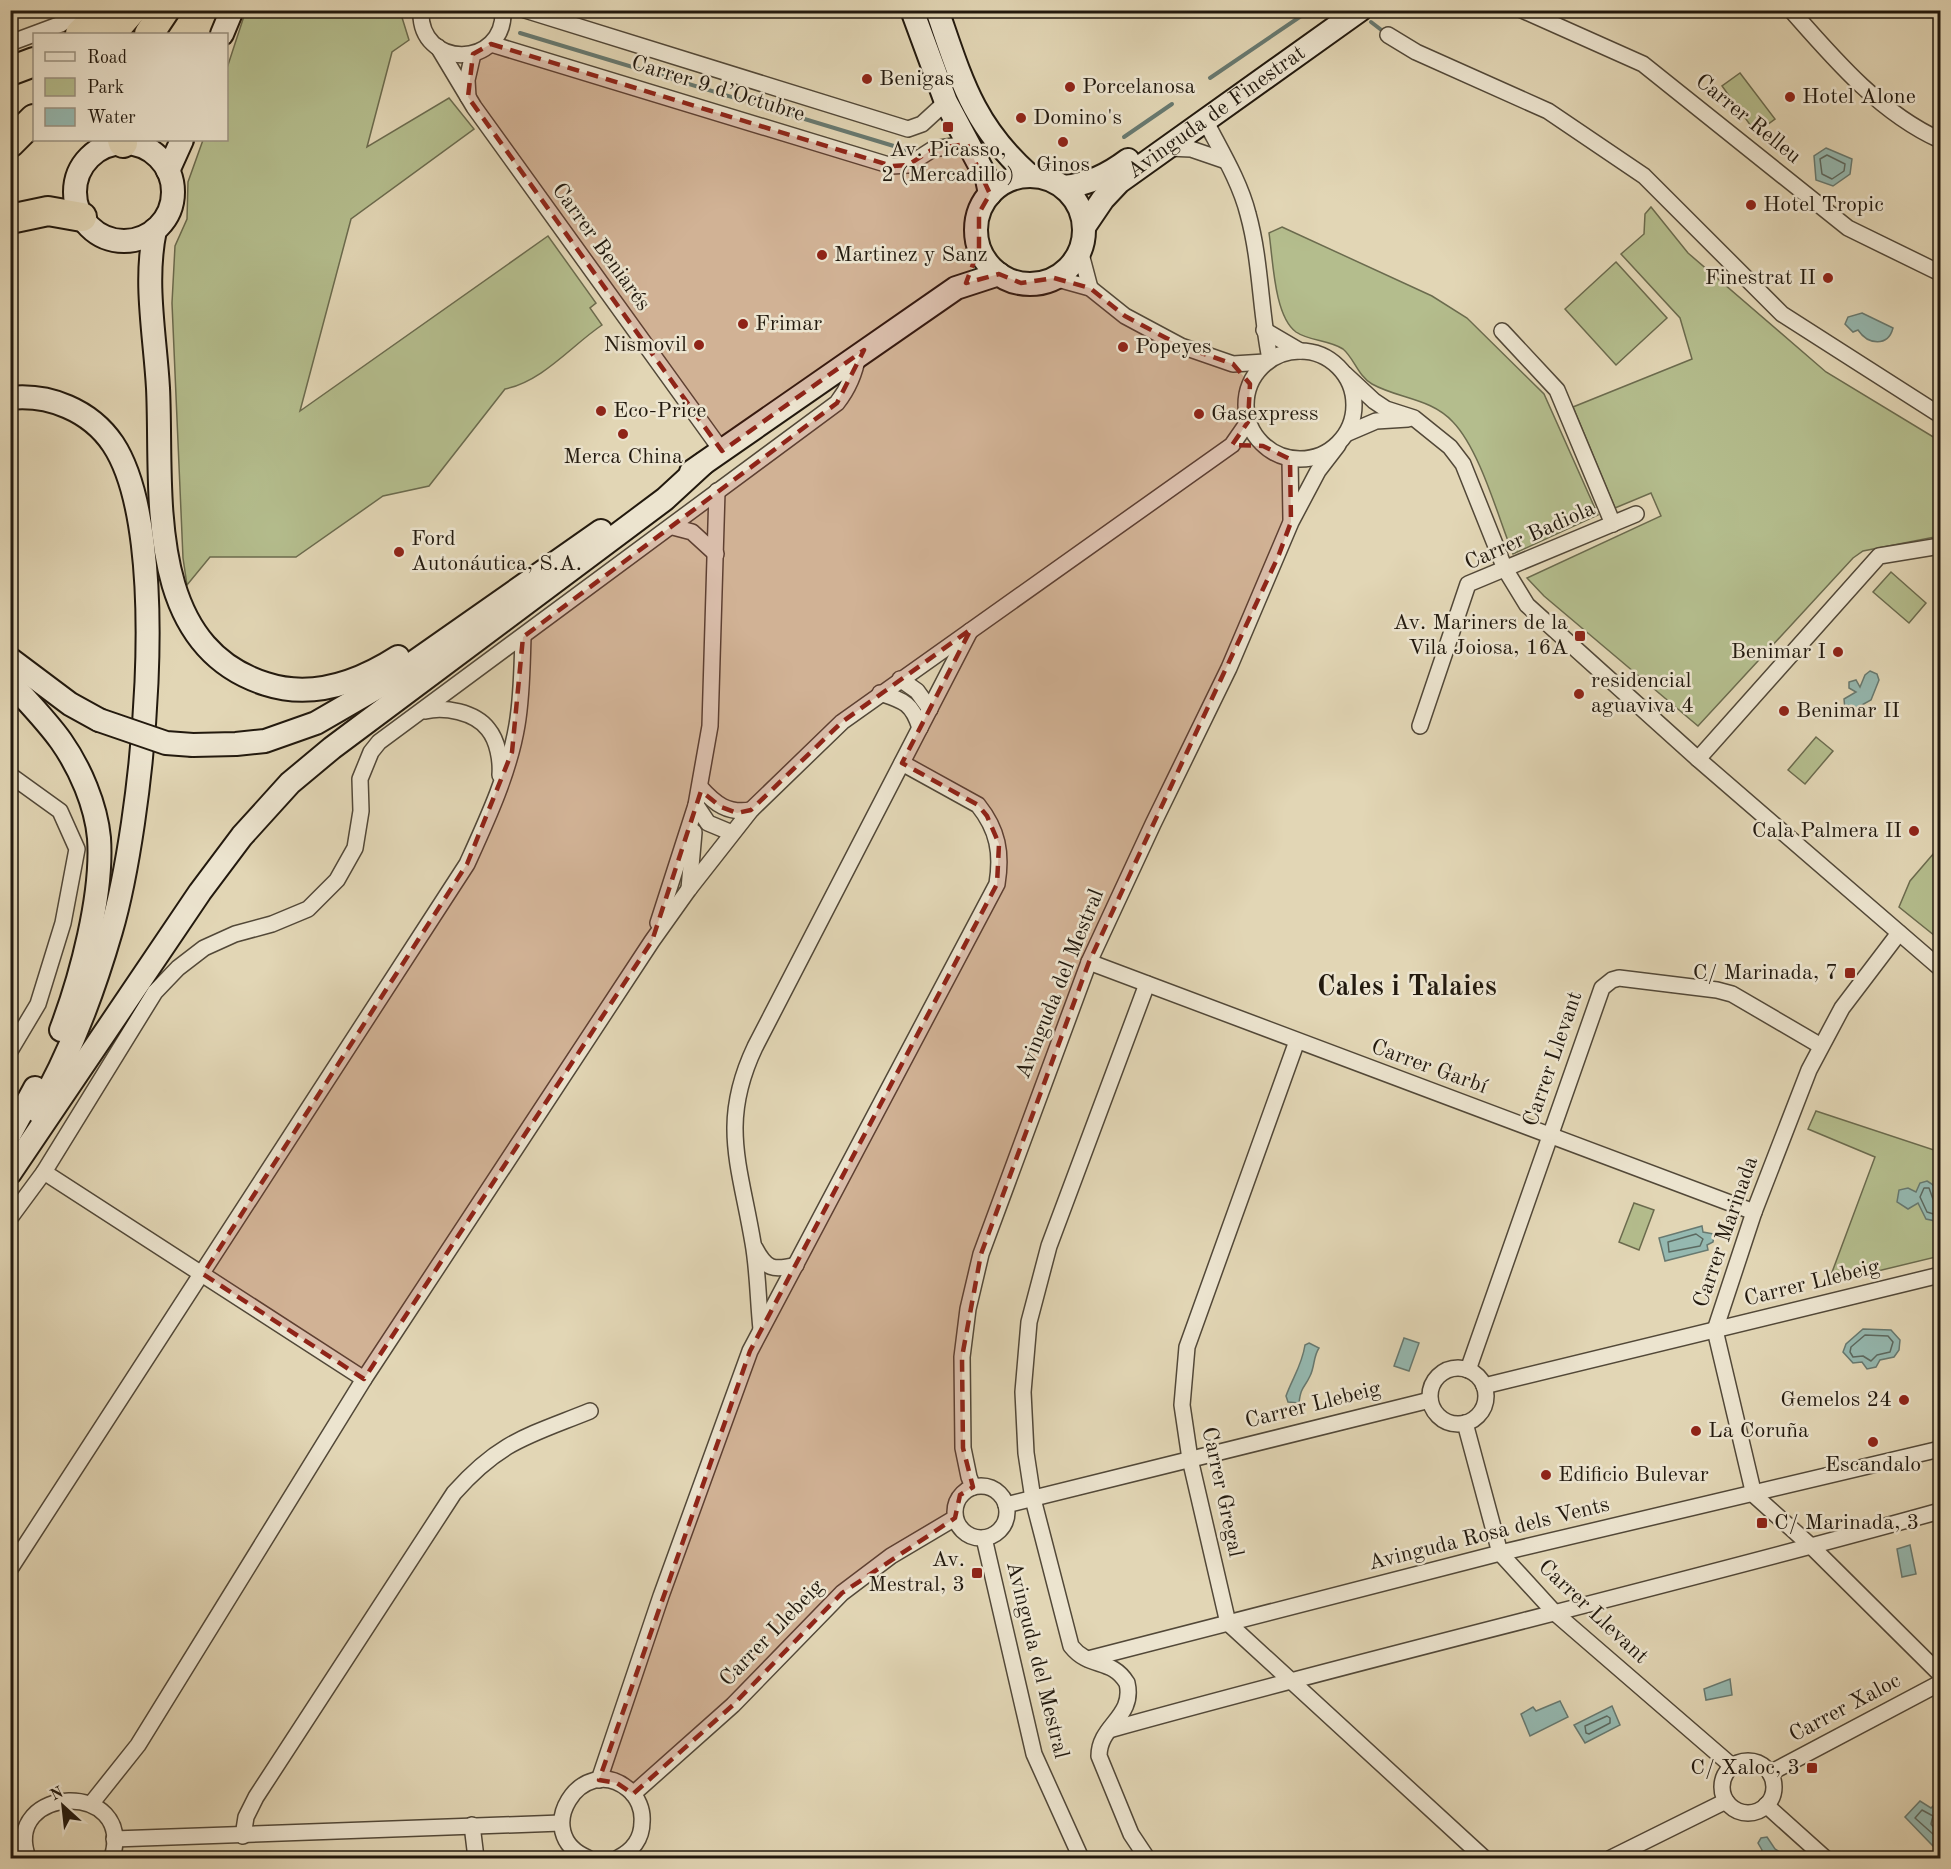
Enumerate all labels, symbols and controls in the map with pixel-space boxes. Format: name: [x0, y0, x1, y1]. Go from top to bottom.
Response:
legend: [33, 33, 228, 141]
street label: Avinguda de Finestrat: [1124, 42, 1309, 183]
text: Road: [87, 49, 127, 67]
street label: Carrer 9 d’Octubre: [629, 52, 807, 126]
place label: Benigas: [879, 68, 954, 90]
street label: Carrer Relleu: [1691, 70, 1805, 168]
marker: Benigas: [860, 72, 874, 86]
place label: Porcelanosa: [1082, 76, 1196, 98]
text: Park: [87, 79, 124, 97]
marker: Porcelanosa: [1063, 80, 1077, 94]
place label: Hotel Alone: [1802, 86, 1916, 108]
marker: Hotel Alone: [1783, 90, 1797, 104]
place label: Domino's: [1033, 107, 1122, 129]
text: Water: [87, 109, 136, 127]
marker: Domino's: [1014, 111, 1028, 125]
marker: Av. Picasso, 2 (Mercadillo): [941, 120, 955, 134]
marker: Ginos: [1056, 135, 1070, 149]
place label: Av. Picasso, 2 (Mercadillo): [881, 139, 1015, 186]
place label: Ginos: [1036, 154, 1090, 176]
street label: Carrer Beniarés: [548, 179, 654, 315]
place label: Hotel Tropic: [1763, 194, 1884, 216]
marker: Hotel Tropic: [1744, 198, 1758, 212]
place label: Martinez y Sanz: [834, 244, 988, 266]
marker: Martinez y Sanz: [815, 248, 829, 262]
place label: Finestrat II: [1705, 267, 1816, 289]
marker: Finestrat II: [1821, 271, 1835, 285]
place label: Frimar: [755, 313, 822, 335]
marker: Frimar: [736, 317, 750, 331]
place label: Nismovil: [604, 334, 687, 356]
place label: Popeyes: [1135, 336, 1212, 358]
marker: Nismovil: [692, 338, 706, 352]
marker: Popeyes: [1116, 340, 1130, 354]
place label: Eco-Price: [613, 400, 706, 422]
place label: Gasexpress: [1211, 403, 1318, 425]
marker: Eco-Price: [594, 404, 608, 418]
marker: Gasexpress: [1192, 407, 1206, 421]
marker: Merca China: [616, 427, 630, 441]
place label: Merca China: [563, 446, 683, 468]
street label: Carrer Badiola: [1462, 497, 1599, 575]
place label: Ford Autonáutica, S.A.: [411, 528, 582, 575]
marker: Ford Autonáutica, S.A.: [392, 545, 406, 559]
place label: Av. Mariners de la Vila Joiosa, 16A: [1393, 612, 1568, 659]
marker: Av. Mariners de la Vila Joiosa, 16A: [1573, 629, 1587, 643]
place label: Benimar I: [1731, 641, 1826, 663]
marker: Benimar I: [1831, 645, 1845, 659]
place label: residencial aguaviva 4: [1591, 670, 1694, 717]
marker: residencial aguaviva 4: [1572, 687, 1586, 701]
place label: Benimar II: [1796, 700, 1900, 722]
marker: Benimar II: [1777, 704, 1791, 718]
place label: Cala Palmera II: [1752, 820, 1902, 842]
marker: Cala Palmera II: [1907, 824, 1921, 838]
street label: Avinguda del Mestral: [1012, 886, 1108, 1082]
place label: C/ Marinada, 7: [1693, 962, 1838, 984]
marker: C/ Marinada, 7: [1843, 966, 1857, 980]
district label: Cales i Talaies: [1317, 974, 1497, 1002]
street label: Carrer Llevant: [1520, 989, 1586, 1129]
street label: Carrer Garbí: [1368, 1036, 1491, 1099]
street label: Carrer Marinada: [1690, 1153, 1762, 1310]
street label: Carrer Llebeig: [1742, 1255, 1882, 1310]
street label: Carrer Llebeig: [1243, 1377, 1383, 1432]
place label: Gemelos 24: [1780, 1389, 1892, 1411]
marker: Gemelos 24: [1897, 1393, 1911, 1407]
place label: La Coruña: [1708, 1420, 1809, 1442]
marker: La Coruña: [1689, 1424, 1703, 1438]
street label: Carrer Gregal: [1197, 1425, 1247, 1559]
marker: Escandalo: [1866, 1435, 1880, 1449]
place label: Escandalo: [1825, 1454, 1921, 1476]
place label: Edificio Bulevar: [1558, 1464, 1709, 1486]
marker: Edificio Bulevar: [1539, 1468, 1553, 1482]
street label: Avinguda Rosa dels Vents: [1366, 1493, 1612, 1575]
place label: C/ Marinada, 3: [1774, 1512, 1919, 1534]
marker: C/ Marinada, 3: [1755, 1516, 1769, 1530]
place label: Av. Mestral, 3: [868, 1549, 965, 1596]
street label: Carrer Llevant: [1534, 1556, 1652, 1668]
street label: Avinguda del Mestral: [1002, 1559, 1072, 1761]
marker: Av. Mestral, 3: [970, 1566, 984, 1580]
street label: Carrer Llebeig: [716, 1575, 828, 1691]
street label: Carrer Xaloc: [1786, 1669, 1904, 1747]
place label: C/ Xaloc, 3: [1690, 1757, 1800, 1779]
marker: C/ Xaloc, 3: [1805, 1761, 1819, 1775]
north arrow: [33, 1776, 93, 1836]
text: N: [48, 1784, 67, 1804]

